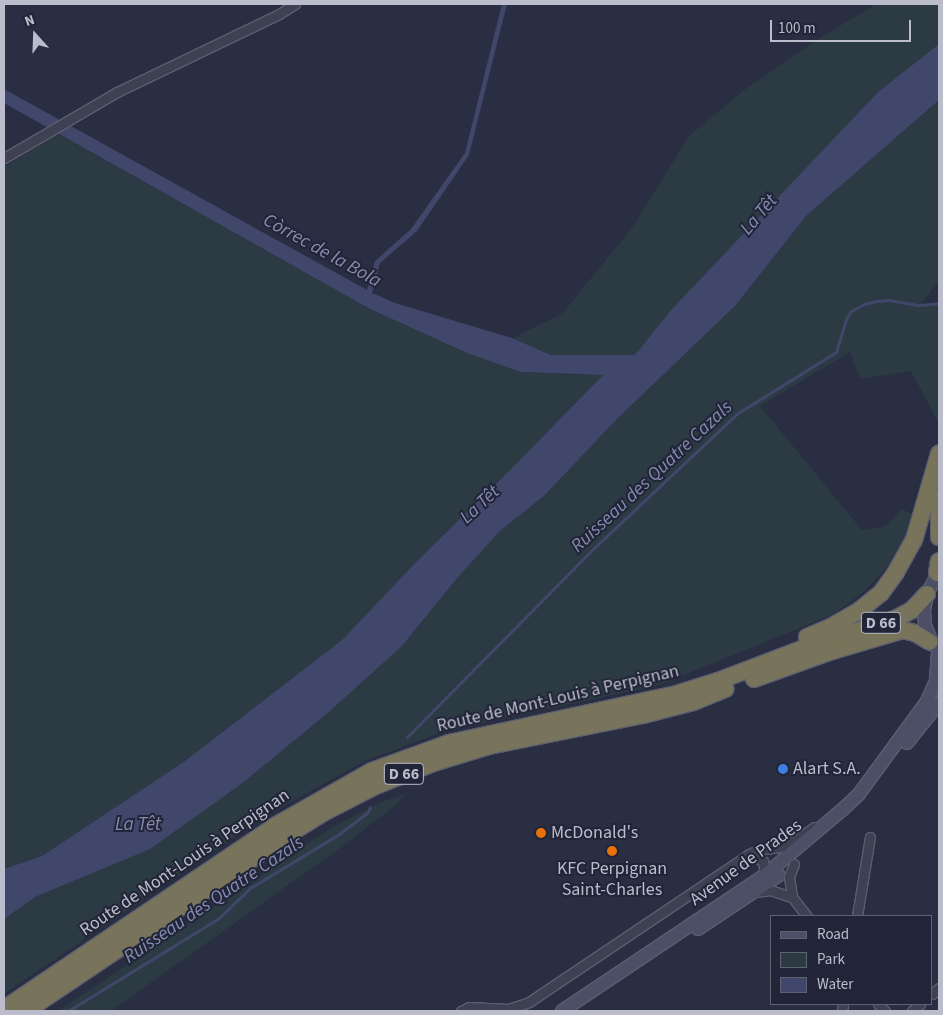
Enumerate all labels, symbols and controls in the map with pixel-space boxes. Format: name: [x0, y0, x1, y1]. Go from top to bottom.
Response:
north arrow: [10, 10, 60, 60]
text: N: [22, 10, 38, 32]
scale bar: [773, 10, 914, 42]
text: 100 m: [778, 18, 816, 39]
water label: La Têt: [736, 190, 782, 240]
water label: Còrrec de la Bola: [259, 209, 385, 293]
water label: Ruisseau des Quatre Cazals: [567, 396, 737, 558]
water label: La Têt: [455, 481, 505, 529]
road number: D 66: [860, 610, 902, 636]
street label: Route de Mont-Louis à Perpignan: [435, 661, 681, 737]
place label: Alart S.A.: [793, 758, 861, 780]
road number: D 66: [383, 761, 425, 788]
marker: Alart S.A.: [777, 763, 789, 775]
street label: Route de Mont-Louis à Perpignan: [76, 785, 294, 941]
water label: La Têt: [115, 814, 161, 836]
street label: Avenue de Prades: [686, 815, 806, 911]
place label: McDonald's: [551, 822, 638, 844]
marker: McDonald's: [535, 827, 547, 839]
water label: Ruisseau des Quatre Cazals: [120, 831, 308, 969]
marker: KFC Perpignan Saint-Charles: [606, 845, 618, 857]
place label: KFC Perpignan Saint-Charles: [557, 859, 667, 902]
legend: [770, 915, 933, 1005]
text: Road: [817, 924, 849, 945]
text: Park: [817, 949, 845, 970]
text: Water: [817, 974, 853, 995]

